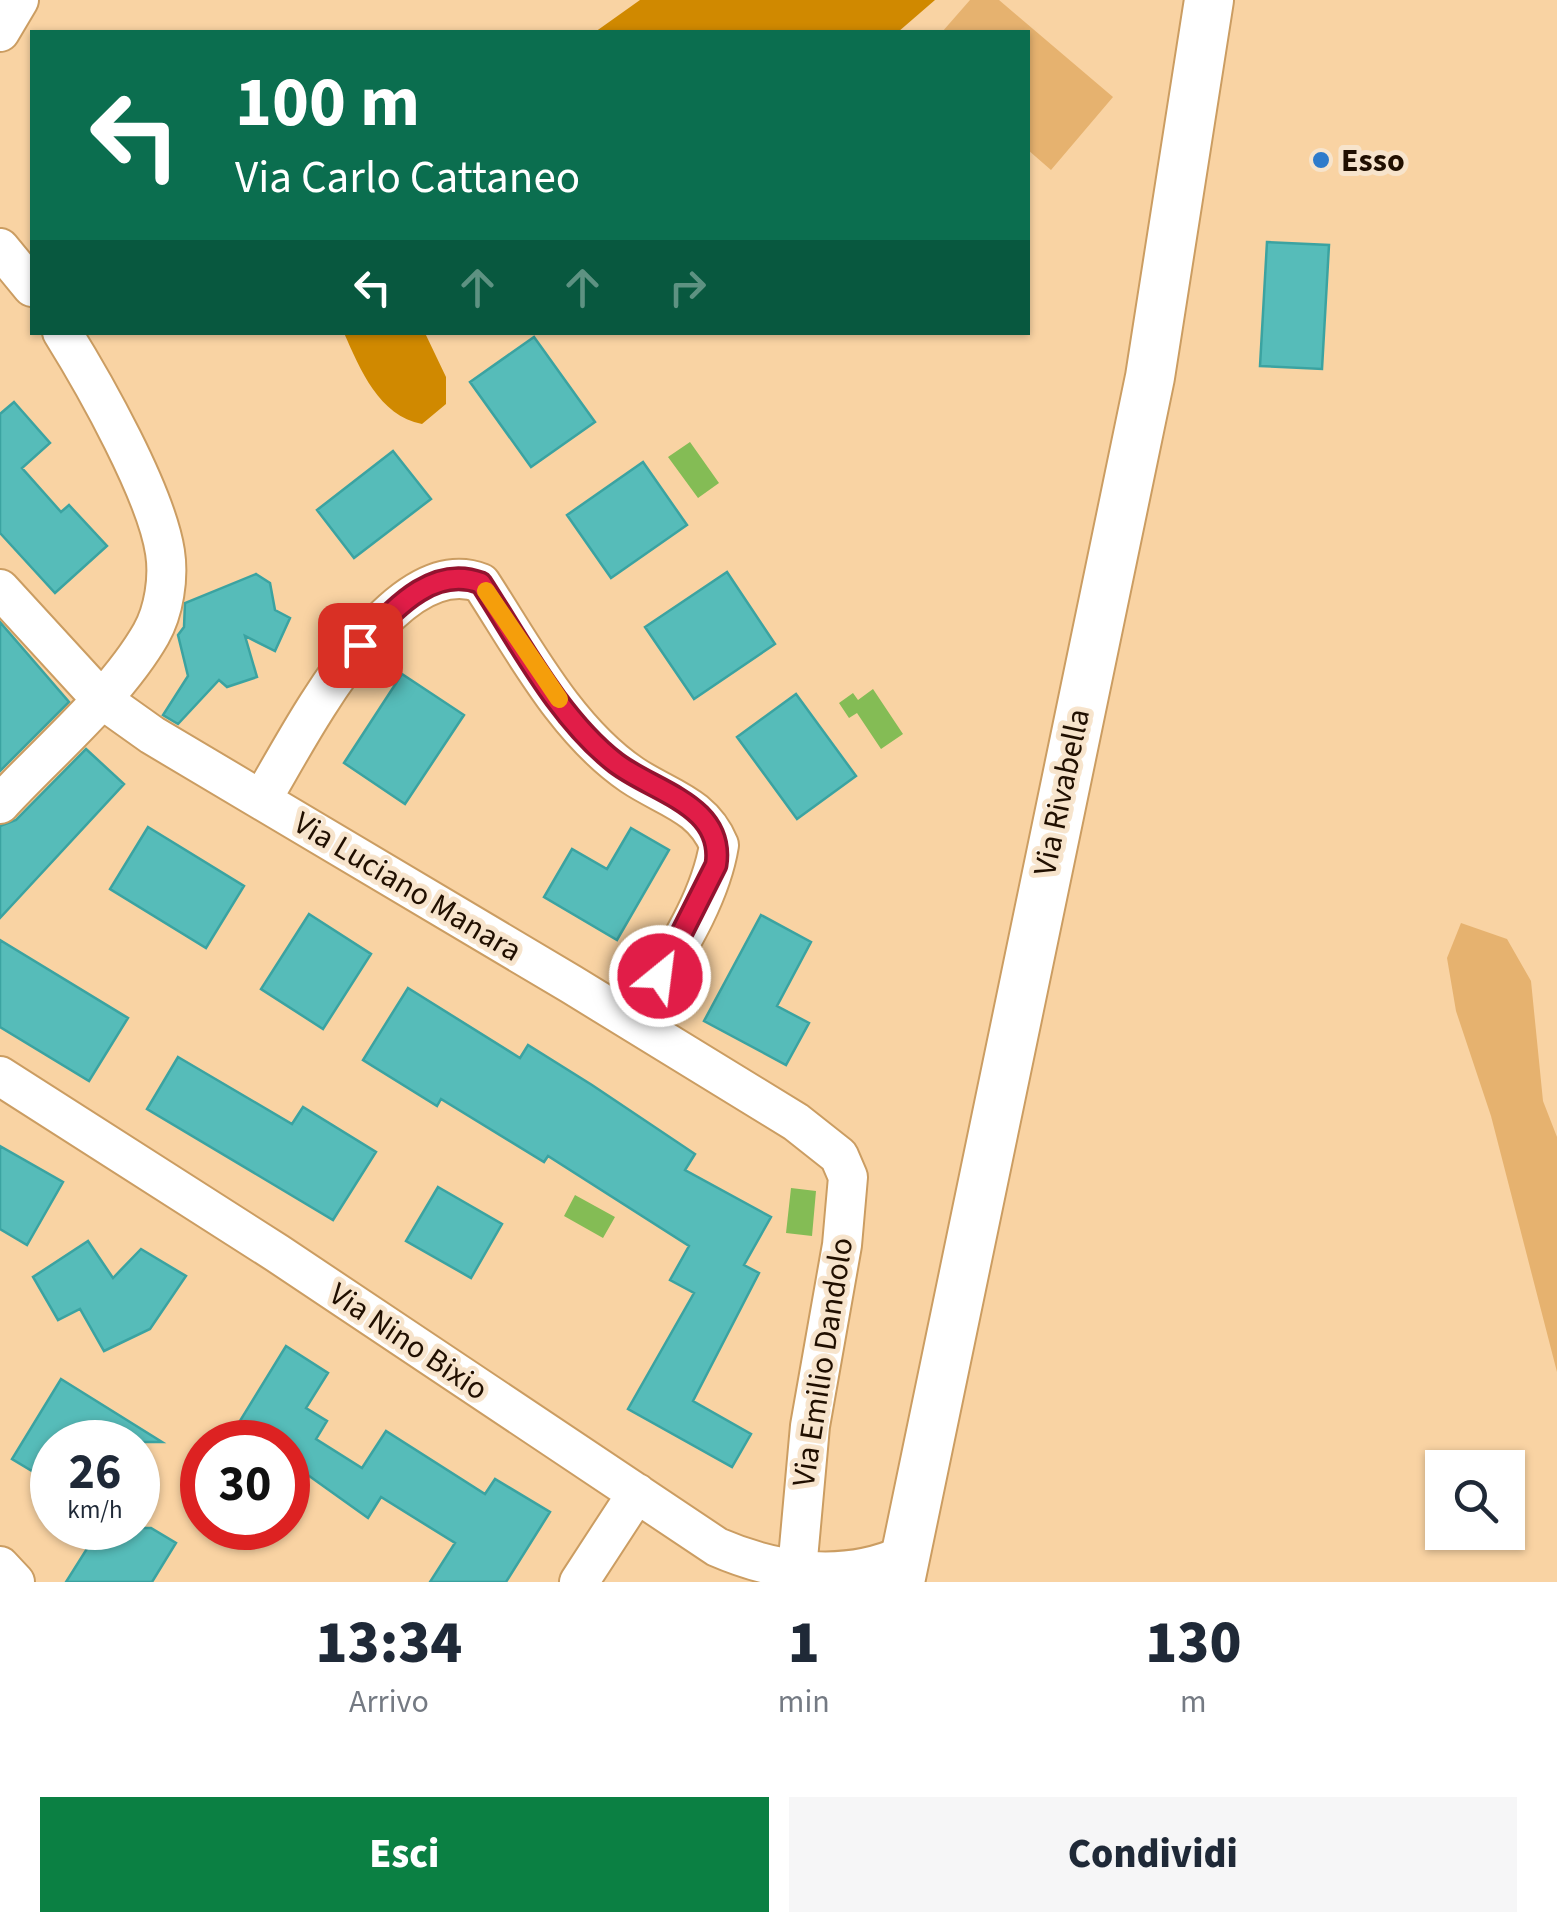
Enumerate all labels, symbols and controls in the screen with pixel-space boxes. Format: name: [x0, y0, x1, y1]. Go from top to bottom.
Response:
text: 100 m: [235, 53, 420, 153]
icon: left: [70, 70, 200, 200]
place label: Esso: [1341, 138, 1405, 184]
text: Via Carlo Cattaneo: [235, 146, 580, 210]
marker: Esso: [1310, 149, 1332, 171]
icon: left: [345, 260, 400, 315]
icon: ahead: [450, 260, 505, 315]
icon: ahead: [555, 260, 610, 315]
icon: right: [660, 260, 715, 315]
pin: [318, 603, 403, 688]
icon: arrive: [333, 618, 388, 673]
street label: Via Rivabella: [1022, 705, 1102, 880]
street label: Via Luciano Manara: [285, 800, 530, 973]
position arrow: [608, 924, 712, 1028]
street label: Via Emilio Dandolo: [781, 1234, 865, 1490]
street label: Via Nino Bixio: [320, 1272, 497, 1412]
speed limit sign: 30: [180, 1420, 310, 1550]
text: 26: [69, 1437, 121, 1508]
map controls: [1425, 1450, 1525, 1550]
button: search: [1425, 1450, 1525, 1550]
text: km/h: [67, 1492, 123, 1528]
text: 13:34: [316, 1601, 462, 1686]
text: 1: [788, 1601, 820, 1686]
text: 130: [1145, 1601, 1241, 1686]
text: Arrivo: [349, 1679, 429, 1725]
text: min: [778, 1679, 830, 1725]
text: m: [1180, 1679, 1207, 1725]
button: Esci: [40, 1797, 769, 1912]
button: Condividi: [789, 1797, 1517, 1912]

